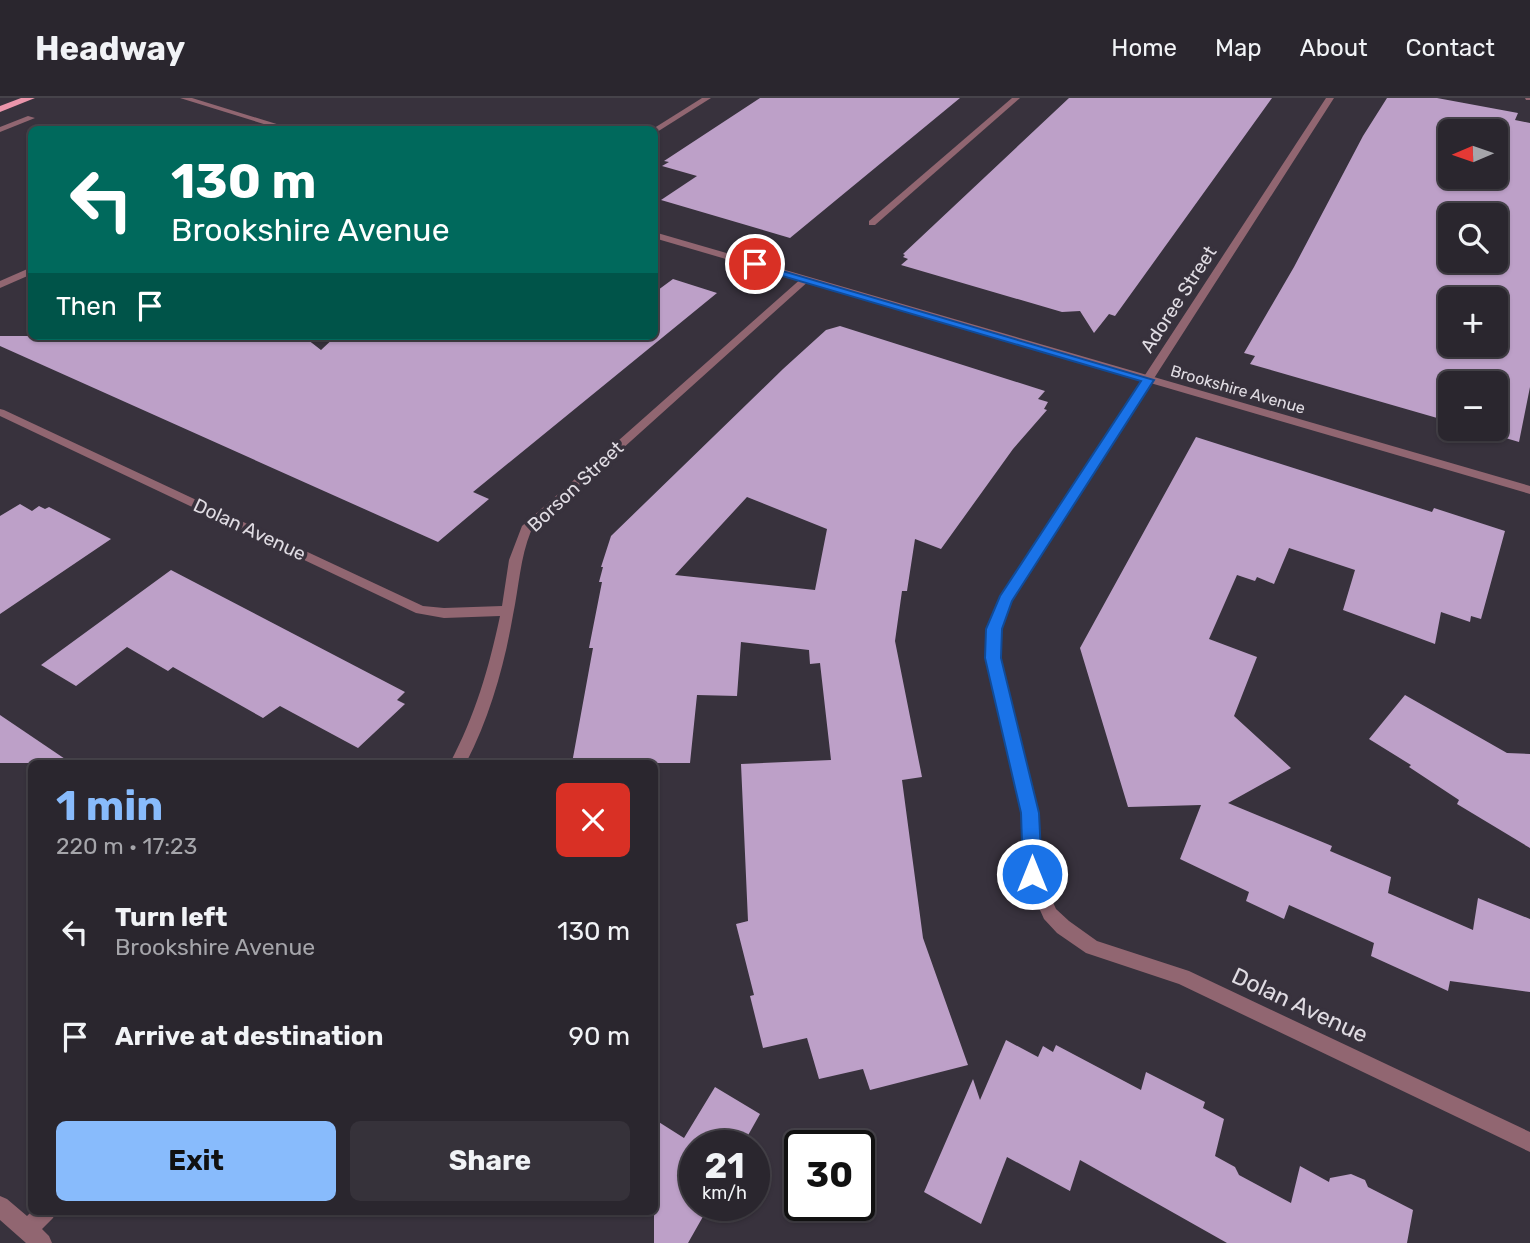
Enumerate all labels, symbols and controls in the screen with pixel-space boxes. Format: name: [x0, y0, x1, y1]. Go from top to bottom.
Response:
text: Headway: [35, 29, 185, 68]
text: Home: [1111, 34, 1177, 62]
text: Map: [1215, 34, 1262, 62]
text: About: [1300, 34, 1368, 62]
text: Contact: [1406, 34, 1495, 62]
north arrow: [1438, 119, 1508, 189]
map controls: [1438, 119, 1508, 441]
text: 130 m: [171, 152, 316, 210]
icon: left: [56, 154, 147, 245]
button: search: [1438, 203, 1508, 273]
text: Brookshire Avenue: [171, 211, 450, 249]
pin: [725, 234, 785, 294]
street label: Adoree Street: [1135, 241, 1222, 357]
icon: arrive: [736, 245, 774, 283]
icon: arrive: [131, 287, 169, 325]
button: +: [1438, 287, 1508, 357]
text: Then: [56, 291, 117, 322]
street label: Brookshire Avenue: [1168, 361, 1307, 418]
button: −: [1438, 371, 1508, 441]
street label: Borson Street: [523, 436, 628, 537]
street label: Dolan Avenue: [190, 493, 310, 566]
text: 1 min: [56, 781, 163, 831]
button: close: [556, 783, 630, 857]
text: 220 m · 17:23: [56, 832, 197, 860]
position arrow: [995, 837, 1069, 911]
text: Turn left: [115, 902, 227, 933]
icon: left: [56, 913, 94, 951]
text: 130 m: [557, 916, 630, 947]
text: Brookshire Avenue: [115, 933, 315, 961]
street label: Dolan Avenue: [1228, 961, 1372, 1049]
icon: arrive: [56, 1018, 94, 1056]
text: Arrive at destination: [115, 1021, 383, 1052]
text: 90 m: [569, 1021, 630, 1052]
button: Exit: [56, 1121, 336, 1201]
button: Share: [350, 1121, 630, 1201]
speed limit sign: 30: [784, 1130, 875, 1221]
text: 21: [704, 1145, 745, 1187]
text: km/h: [702, 1182, 747, 1204]

